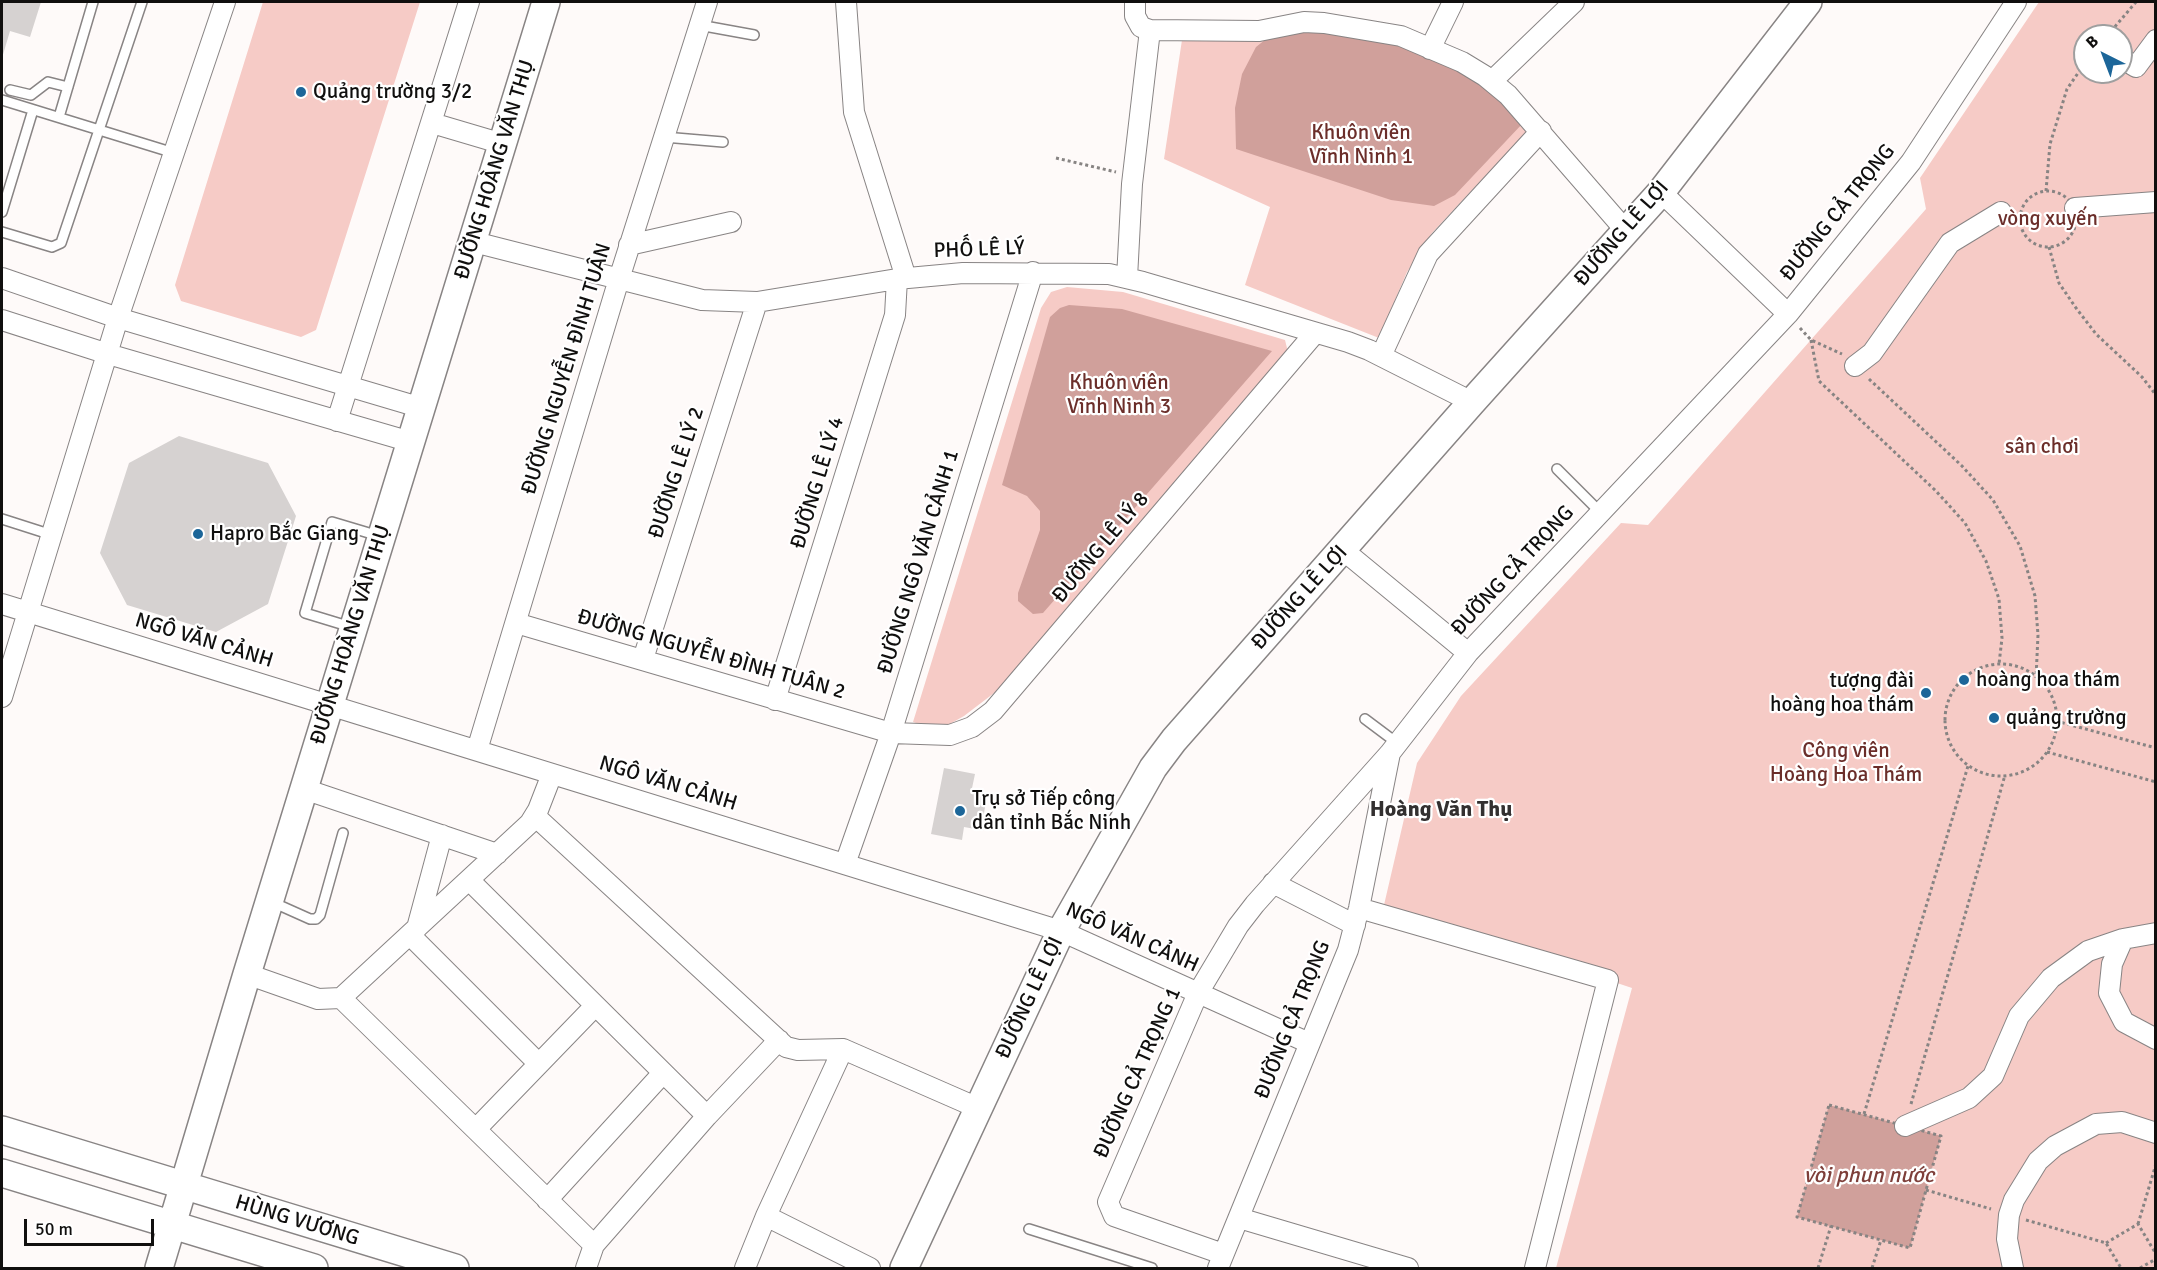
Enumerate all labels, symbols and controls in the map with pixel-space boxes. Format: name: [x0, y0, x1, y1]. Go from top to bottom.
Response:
north arrow: [2073, 24, 2133, 84]
text: B: [2082, 31, 2103, 53]
street label: ĐƯỜNG HOÀNG VĂN THỤ: [450, 57, 540, 283]
place label: Quảng trường 3/2: [313, 79, 472, 105]
marker: Quảng trường 3/2: [294, 85, 308, 99]
park label: Khuôn viên Vĩnh Ninh 1: [1309, 120, 1413, 170]
street label: ĐƯỜNG CẢ TRỌNG: [1775, 140, 1901, 286]
street label: ĐƯỜNG LÊ LỢI: [1569, 176, 1675, 292]
park label: vòng xuyến: [1998, 206, 2098, 232]
street label: PHỐ LÊ LÝ: [933, 236, 1025, 264]
street label: ĐƯỜNG NGUYỄN ĐÌNH TUÂN: [517, 240, 617, 498]
park label: Khuôn viên Vĩnh Ninh 3: [1067, 370, 1171, 420]
street label: ĐƯỜNG LÊ LÝ 2: [644, 404, 710, 542]
street label: ĐƯỜNG LÊ LÝ 4: [786, 414, 850, 552]
park label: sân chơi: [2005, 434, 2079, 460]
street label: ĐƯỜNG NGÔ VĂN CẢNH 1: [873, 447, 965, 677]
street label: ĐƯỜNG LÊ LÝ 8: [1047, 488, 1155, 608]
street label: ĐƯỜNG CẢ TRỌNG: [1446, 501, 1580, 641]
place label: Hapro Bắc Giang: [210, 521, 359, 547]
street label: ĐƯỜNG HOÀNG VĂN THỤ: [306, 522, 396, 748]
marker: Hapro Bắc Giang: [191, 527, 205, 541]
street label: ĐƯỜNG LÊ LỢI: [1247, 541, 1353, 655]
street label: ĐƯỜNG NGUYỄN ĐÌNH TUÂN 2: [574, 605, 848, 705]
street label: NGÔ VĂN CẢNH: [132, 608, 276, 674]
place label: hoàng hoa thám: [1976, 667, 2120, 693]
place label: tượng đài hoàng hoa thám: [1770, 668, 1914, 718]
marker: hoàng hoa thám: [1957, 673, 1971, 687]
marker: tượng đài hoàng hoa thám: [1919, 686, 1933, 700]
place label: quảng trường: [2006, 705, 2127, 731]
marker: quảng trường: [1987, 711, 2001, 725]
park label: Công viên Hoàng Hoa Thám: [1770, 738, 1922, 788]
street label: NGÔ VĂN CẢNH: [596, 751, 740, 817]
place label: Trụ sở Tiếp công dân tỉnh Bắc Ninh: [972, 786, 1131, 836]
district label: Hoàng Văn Thụ: [1370, 797, 1512, 823]
marker: Trụ sở Tiếp công dân tỉnh Bắc Ninh: [953, 804, 967, 818]
street label: NGÔ VĂN CẢNH: [1062, 897, 1202, 979]
street label: ĐƯỜNG LÊ LỢI: [991, 933, 1069, 1063]
street label: ĐƯỜNG CẢ TRỌNG: [1250, 937, 1336, 1103]
street label: ĐƯỜNG CẢ TRỌNG 1: [1089, 984, 1187, 1162]
water label: vòi phun nước: [1804, 1163, 1934, 1189]
street label: HÙNG VƯƠNG: [232, 1190, 362, 1252]
scale bar: [27, 1207, 158, 1245]
text: 50 m: [35, 1218, 73, 1240]

